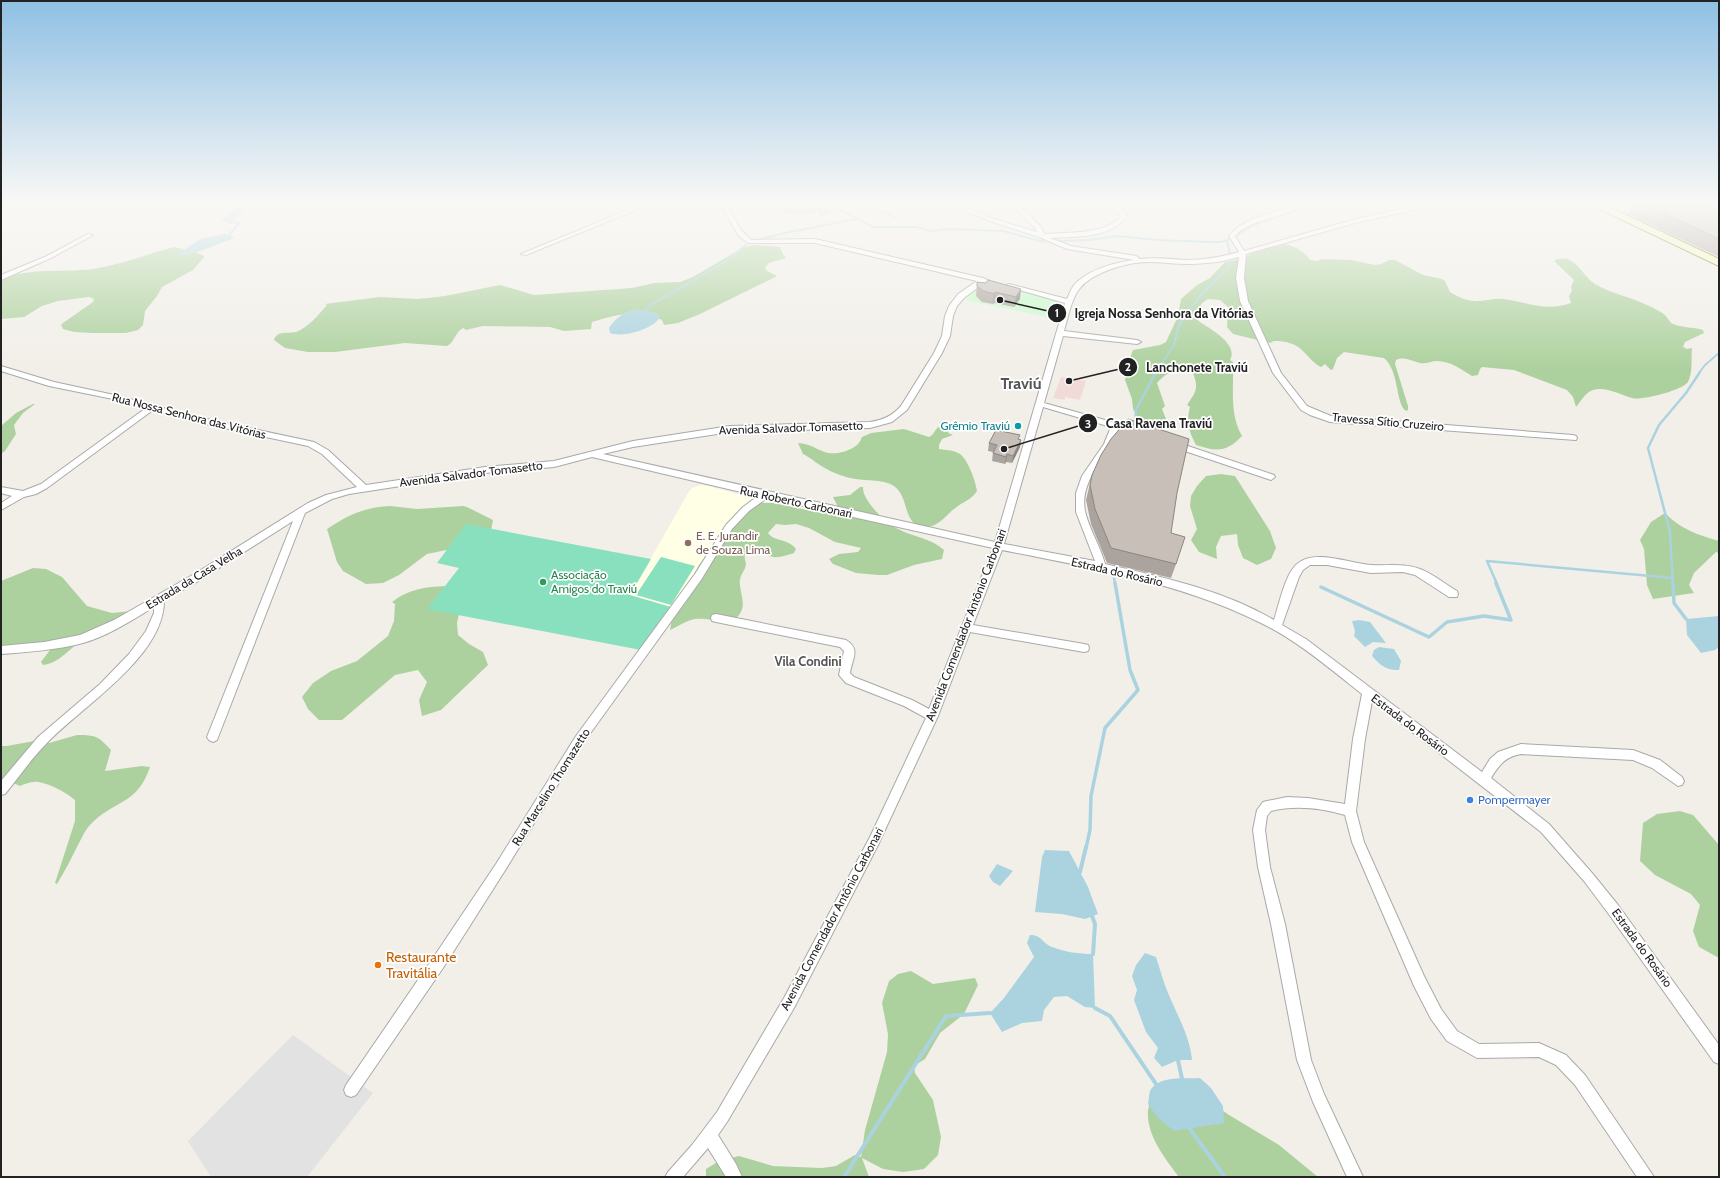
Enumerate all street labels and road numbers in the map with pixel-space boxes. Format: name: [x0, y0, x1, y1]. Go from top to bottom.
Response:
street label: Rua Nossa Senhora das Vitórias: [110, 389, 268, 442]
street label: Travessa Sítio Cruzeiro: [1332, 409, 1445, 434]
street label: Avenida Salvador Tomasetto: [719, 417, 864, 438]
street label: Avenida Salvador Tomasetto: [398, 457, 544, 490]
street label: Rua Roberto Carbonari: [739, 482, 854, 521]
street label: Avenida Comendador Antônio Carbonari: [922, 527, 1009, 723]
street label: Estrada da Casa Velha: [143, 543, 245, 612]
street label: Estrada do Rosário: [1070, 554, 1165, 589]
street label: Estrada do Rosário: [1368, 690, 1452, 759]
street label: Rua Marcelino Thomazetto: [508, 725, 593, 848]
street label: Avenida Comendador Antônio Carbonari: [777, 825, 886, 1013]
street label: Estrada do Rosário: [1609, 906, 1676, 990]

